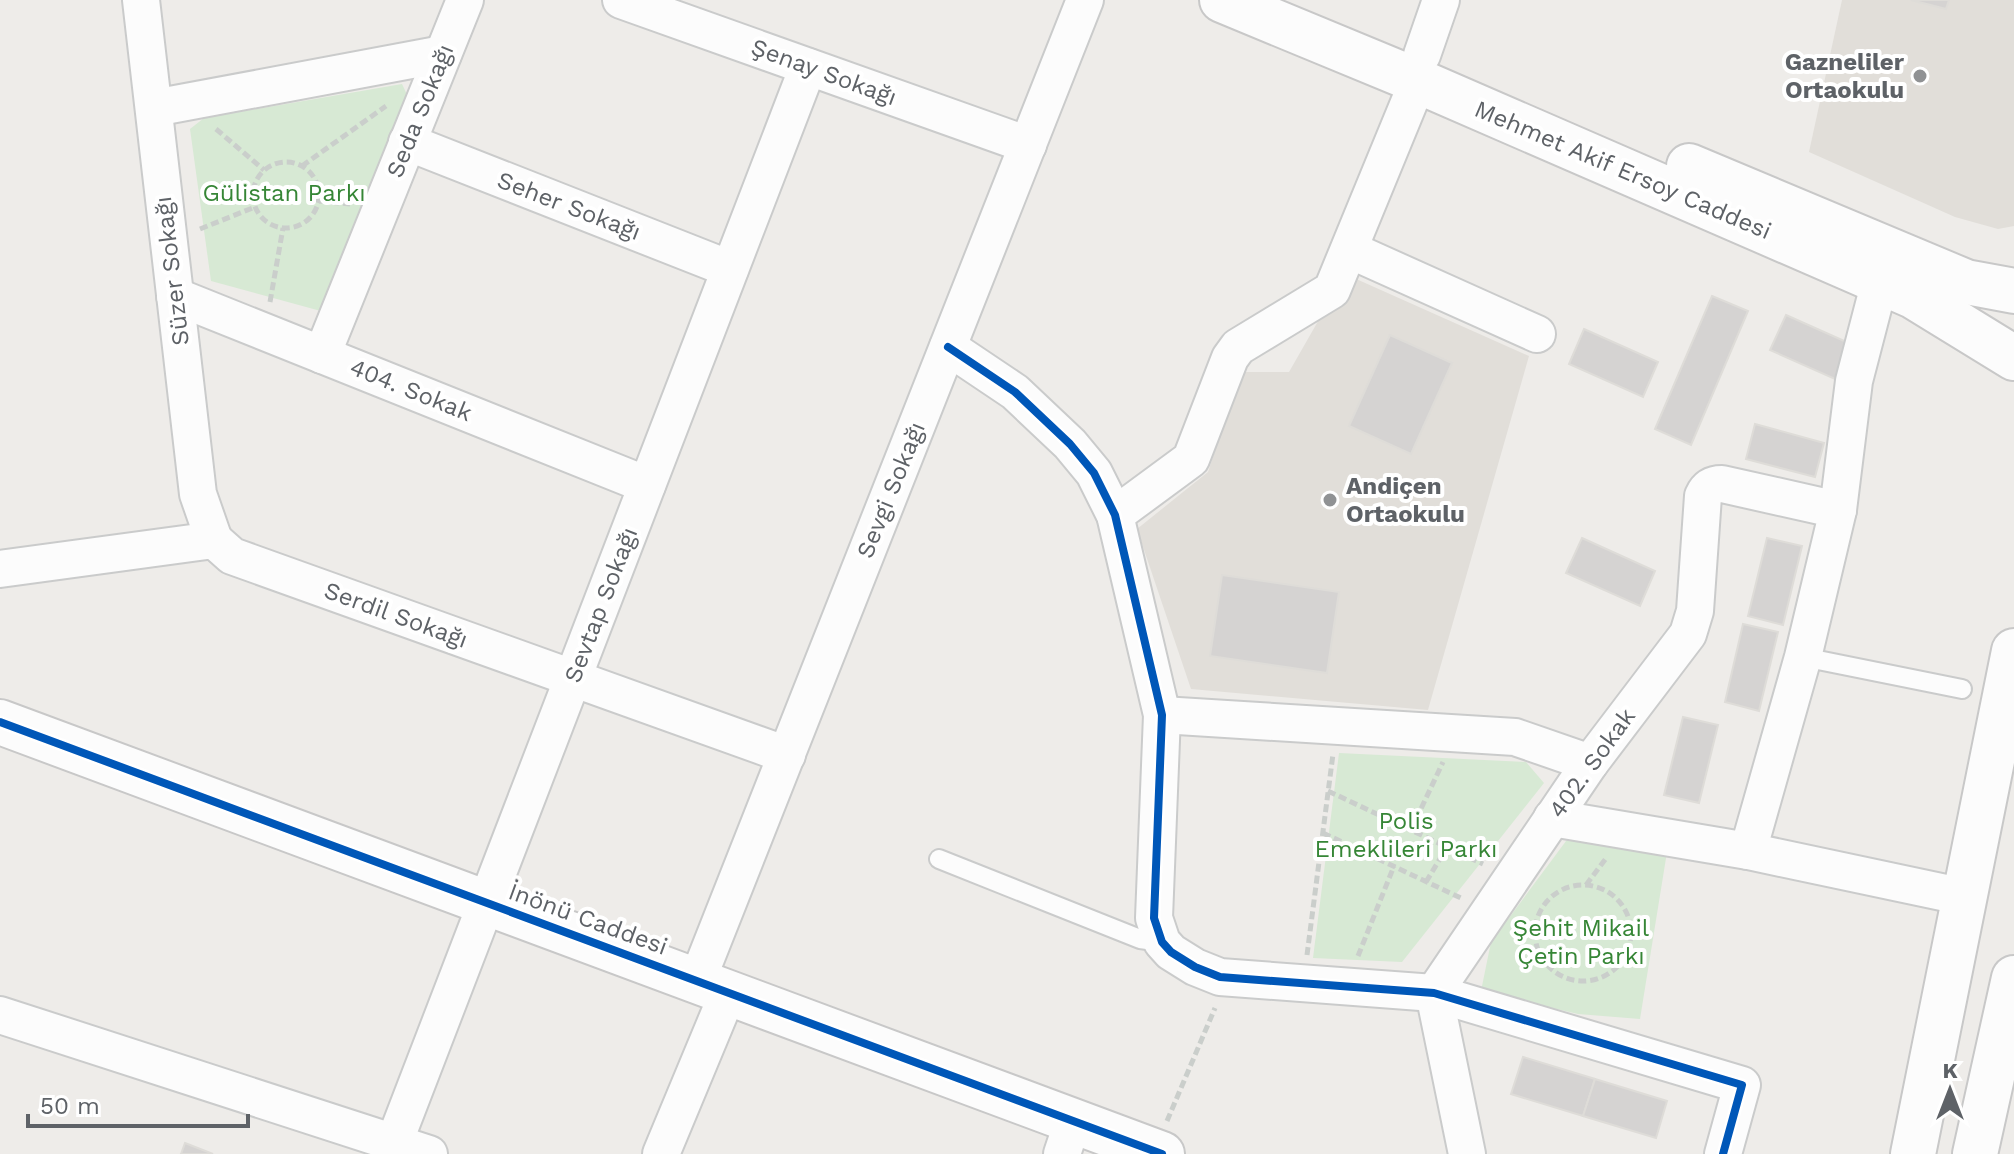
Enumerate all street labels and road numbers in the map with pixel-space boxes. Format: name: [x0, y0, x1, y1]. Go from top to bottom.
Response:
street label: Şenay Sokağı: [747, 33, 901, 111]
street label: Seda Sokağı: [381, 40, 459, 182]
street label: Mehmet Akif Ersoy Caddesi: [1471, 95, 1775, 245]
street label: Seher Sokağı: [493, 166, 645, 246]
street label: Süzer Sokağı: [149, 195, 195, 347]
street label: 404. Sokak: [346, 353, 476, 427]
street label: Sevgi Sokağı: [851, 418, 931, 562]
street label: Sevtap Sokağı: [559, 523, 643, 687]
street label: Serdil Sokağı: [320, 576, 472, 654]
street label: 402. Sokak: [1543, 702, 1641, 823]
street label: İnönü Caddesi: [505, 877, 671, 961]

